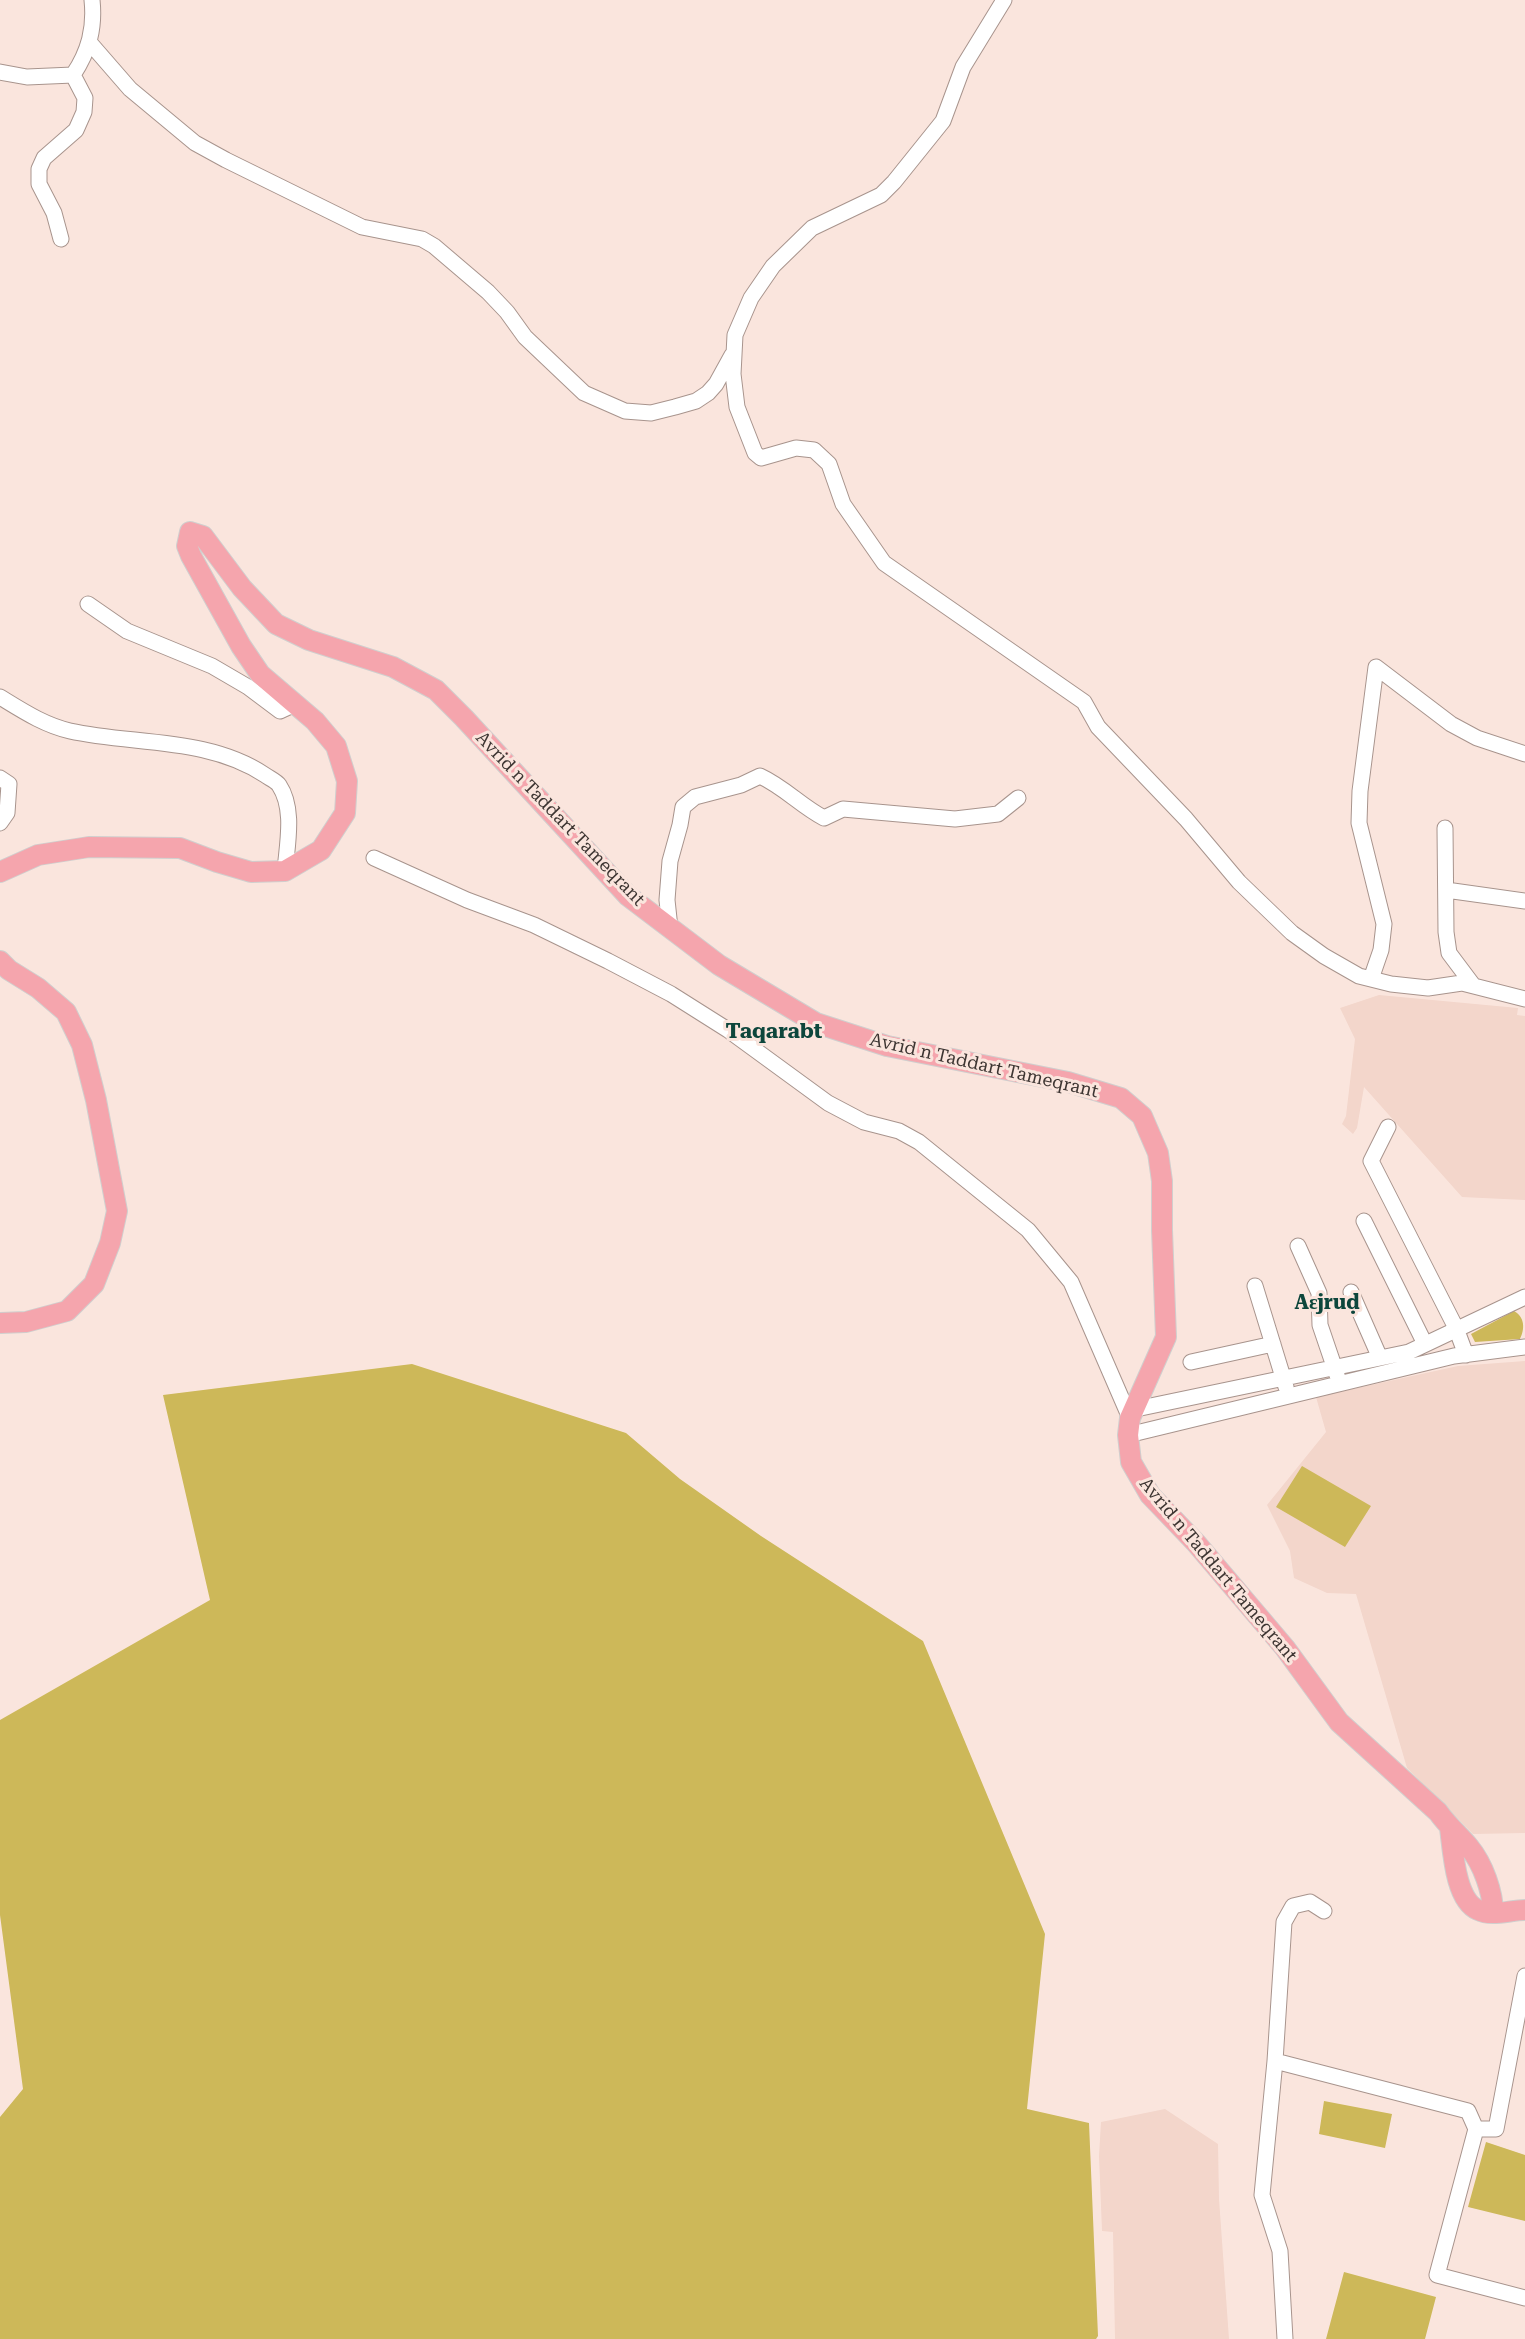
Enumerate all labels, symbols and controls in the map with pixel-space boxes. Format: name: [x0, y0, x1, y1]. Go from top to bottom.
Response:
street label: Avrid n Taddart Tameqrant: [471, 727, 649, 911]
district label: Taqarabt: [726, 1019, 822, 1045]
street label: Avrid n Taddart Tameqrant: [868, 1029, 1100, 1103]
district label: Aɛjruḍ: [1295, 1291, 1359, 1315]
street label: Avrid n Taddart Tameqrant: [1135, 1473, 1301, 1667]

